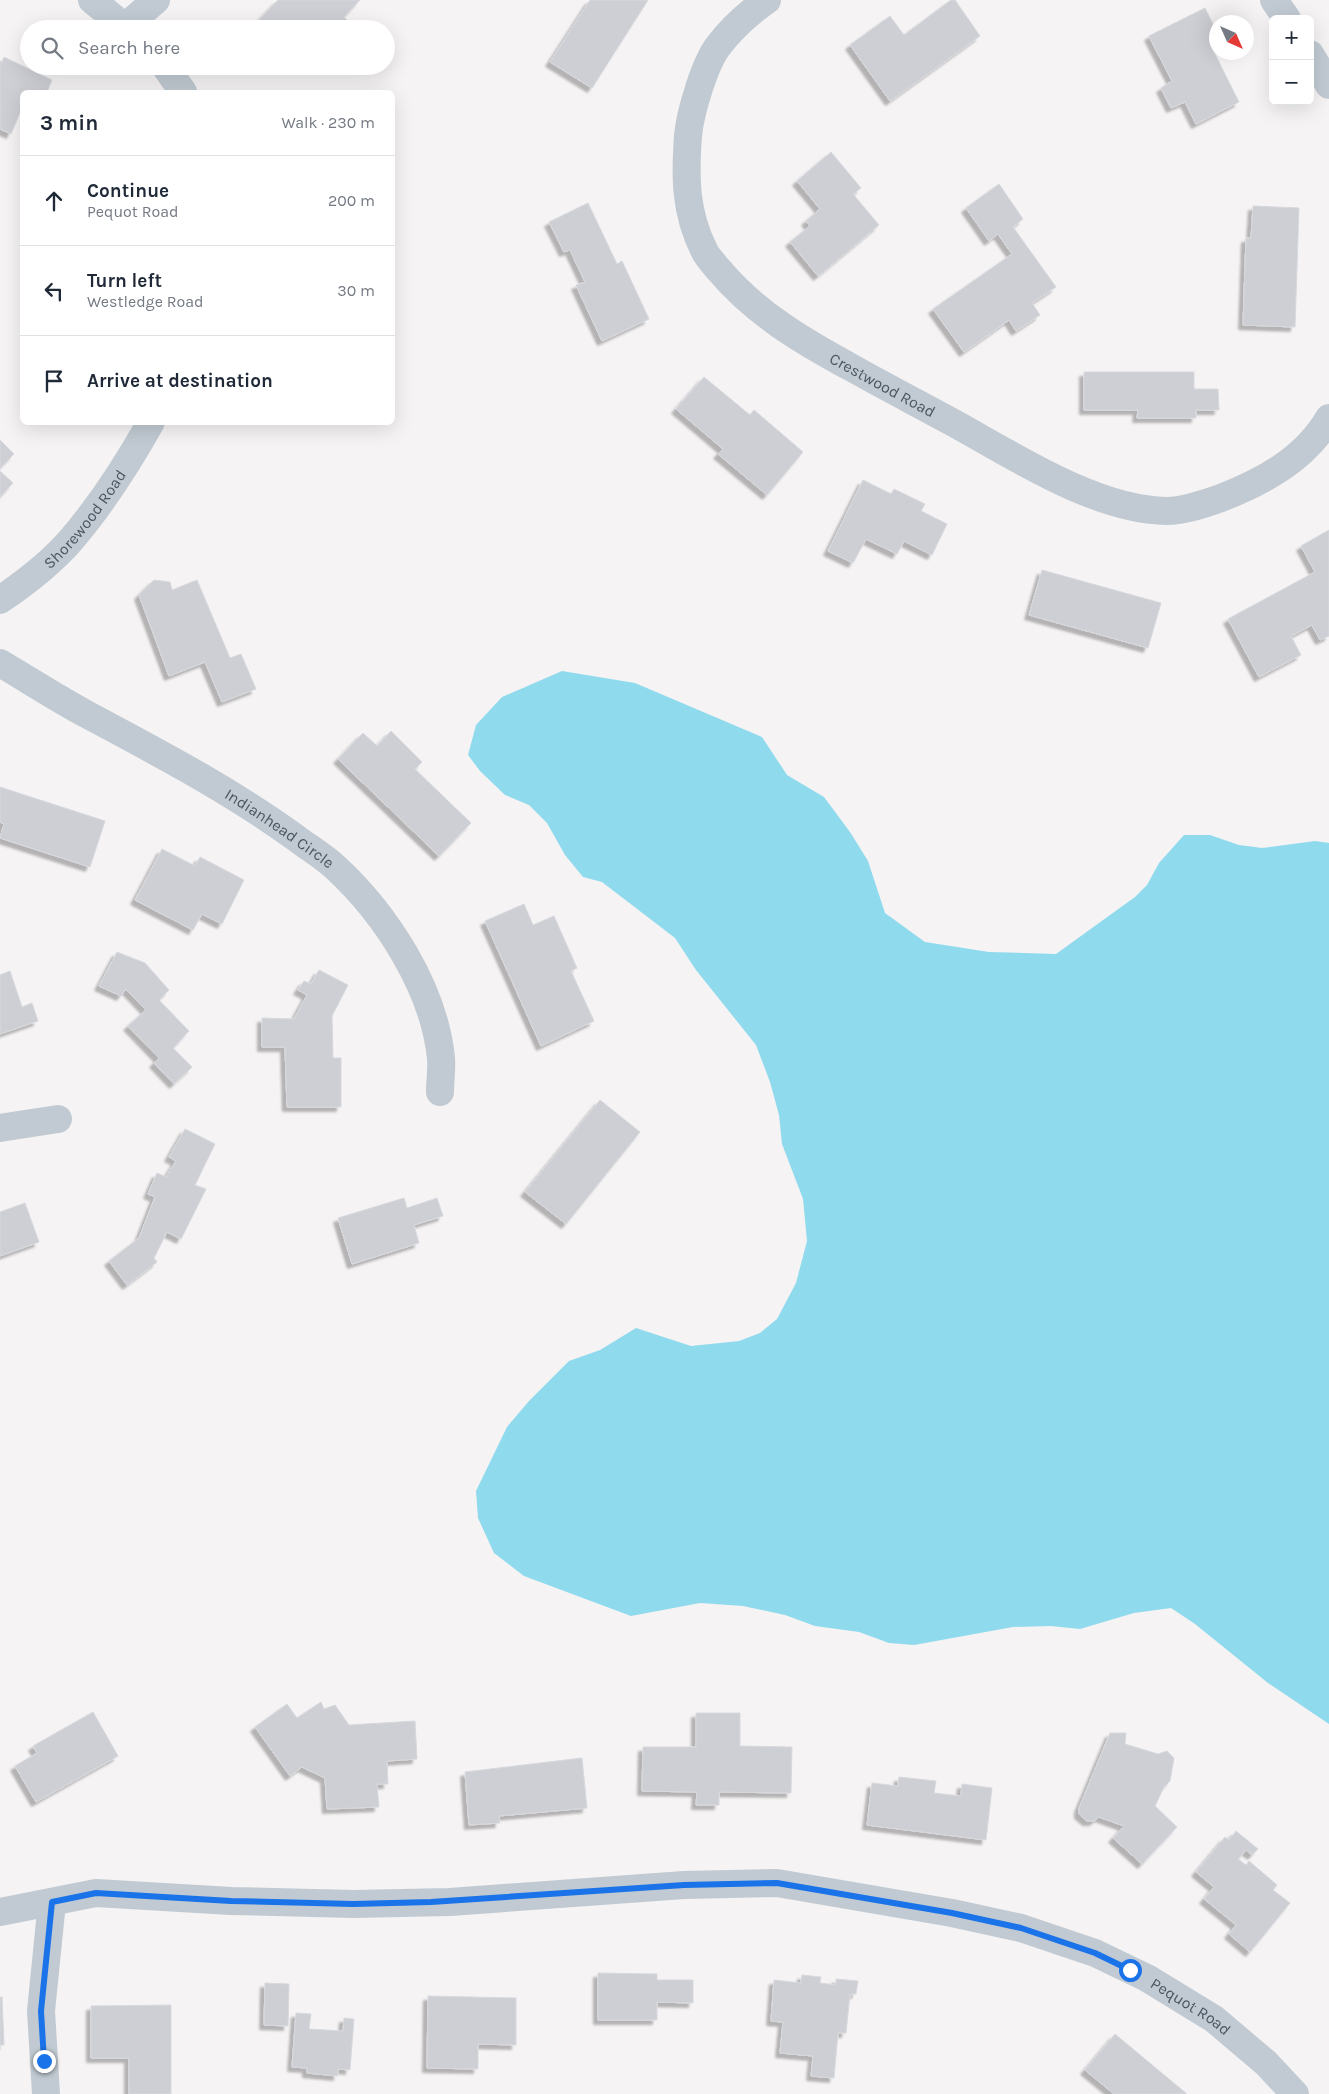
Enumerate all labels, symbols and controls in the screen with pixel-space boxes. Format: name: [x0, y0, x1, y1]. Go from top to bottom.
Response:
north arrow: [1209, 15, 1254, 60]
map controls: [1269, 15, 1314, 105]
button: +: [1269, 15, 1314, 60]
search box: [20, 20, 395, 75]
icon: search: [38, 34, 66, 62]
text: Search here: [78, 37, 180, 59]
button: −: [1269, 60, 1314, 105]
text: 3 min: [40, 111, 98, 135]
text: Walk · 230 m: [281, 113, 375, 132]
text: Continue: [87, 180, 169, 202]
icon: ahead: [40, 187, 68, 215]
text: 200 m: [328, 191, 375, 210]
text: Pequot Road: [87, 202, 179, 221]
text: Turn left: [87, 270, 162, 292]
icon: left: [40, 277, 68, 305]
text: 30 m: [337, 281, 375, 300]
text: Westledge Road: [87, 292, 204, 311]
street label: Crestwood Road: [826, 349, 939, 421]
icon: arrive: [40, 367, 68, 395]
text: Arrive at destination: [87, 370, 273, 392]
street label: Shorewood Road: [40, 466, 130, 573]
street label: Indianhead Circle: [221, 784, 338, 872]
route start: [1119, 1959, 1142, 1982]
street label: Pequot Road: [1147, 1974, 1235, 2039]
route end: [33, 2050, 56, 2073]

